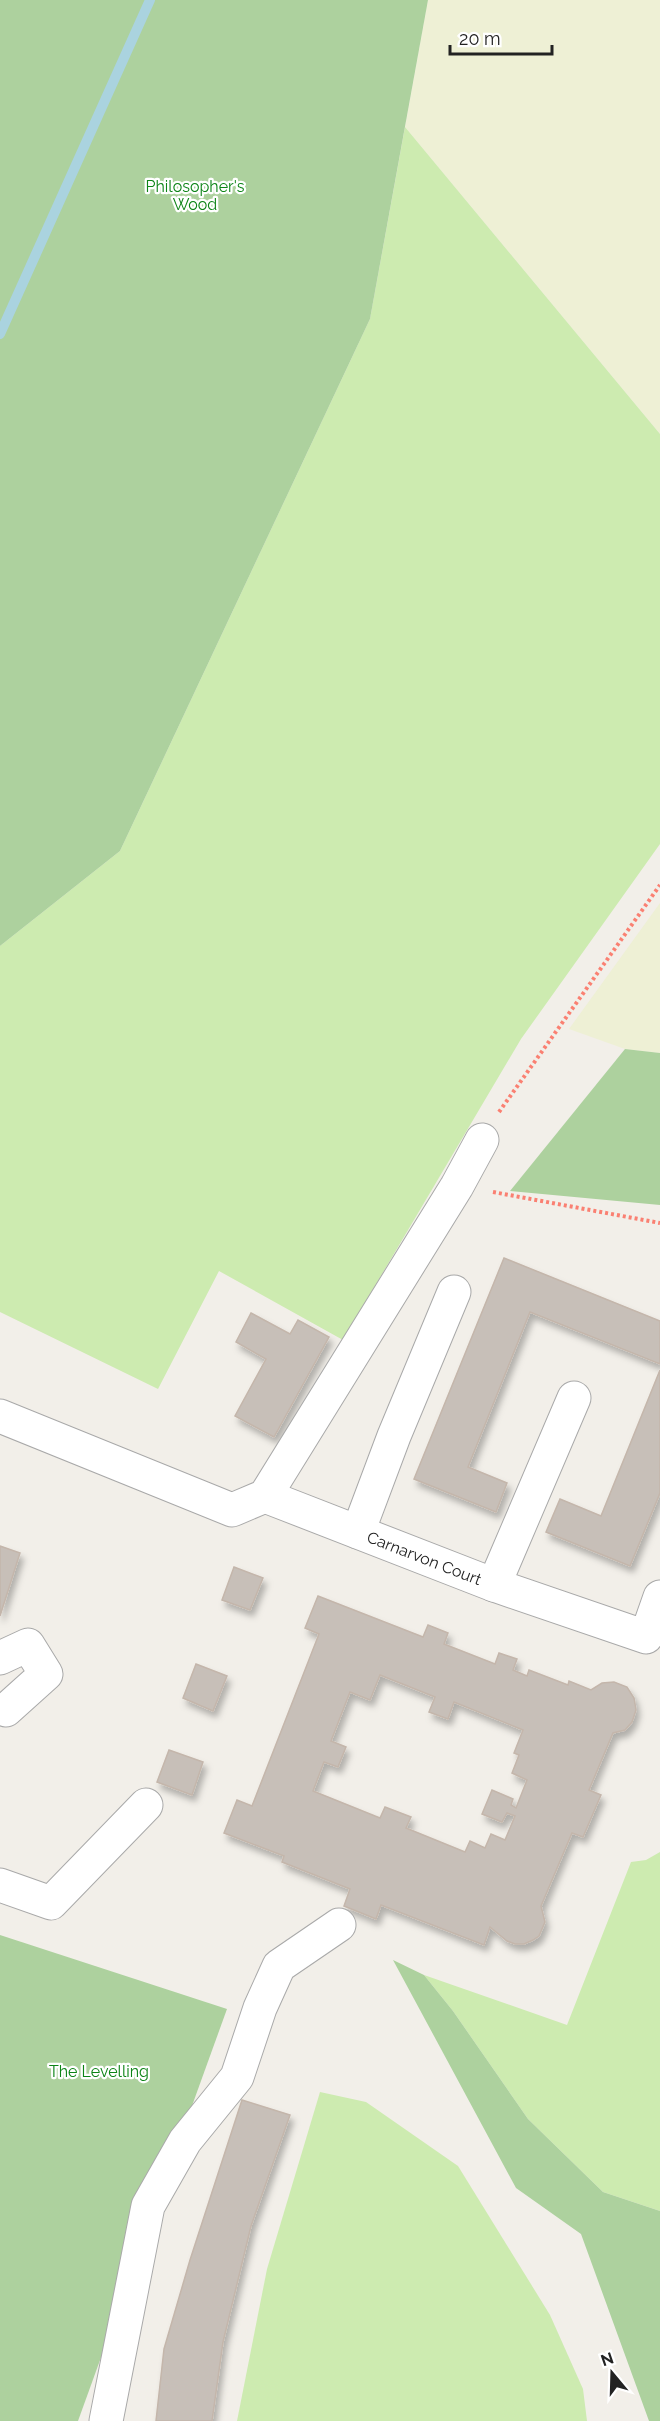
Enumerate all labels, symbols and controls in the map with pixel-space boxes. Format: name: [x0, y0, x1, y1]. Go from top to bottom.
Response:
scale bar: [450, 18, 552, 56]
text: 20 m: [459, 28, 501, 49]
park label: Philosopher's Wood: [146, 177, 245, 214]
street label: Carnarvon Court: [364, 1527, 485, 1589]
park label: The Levelling: [49, 2062, 149, 2081]
north arrow: [582, 2343, 642, 2403]
text: N: [598, 2348, 616, 2370]

